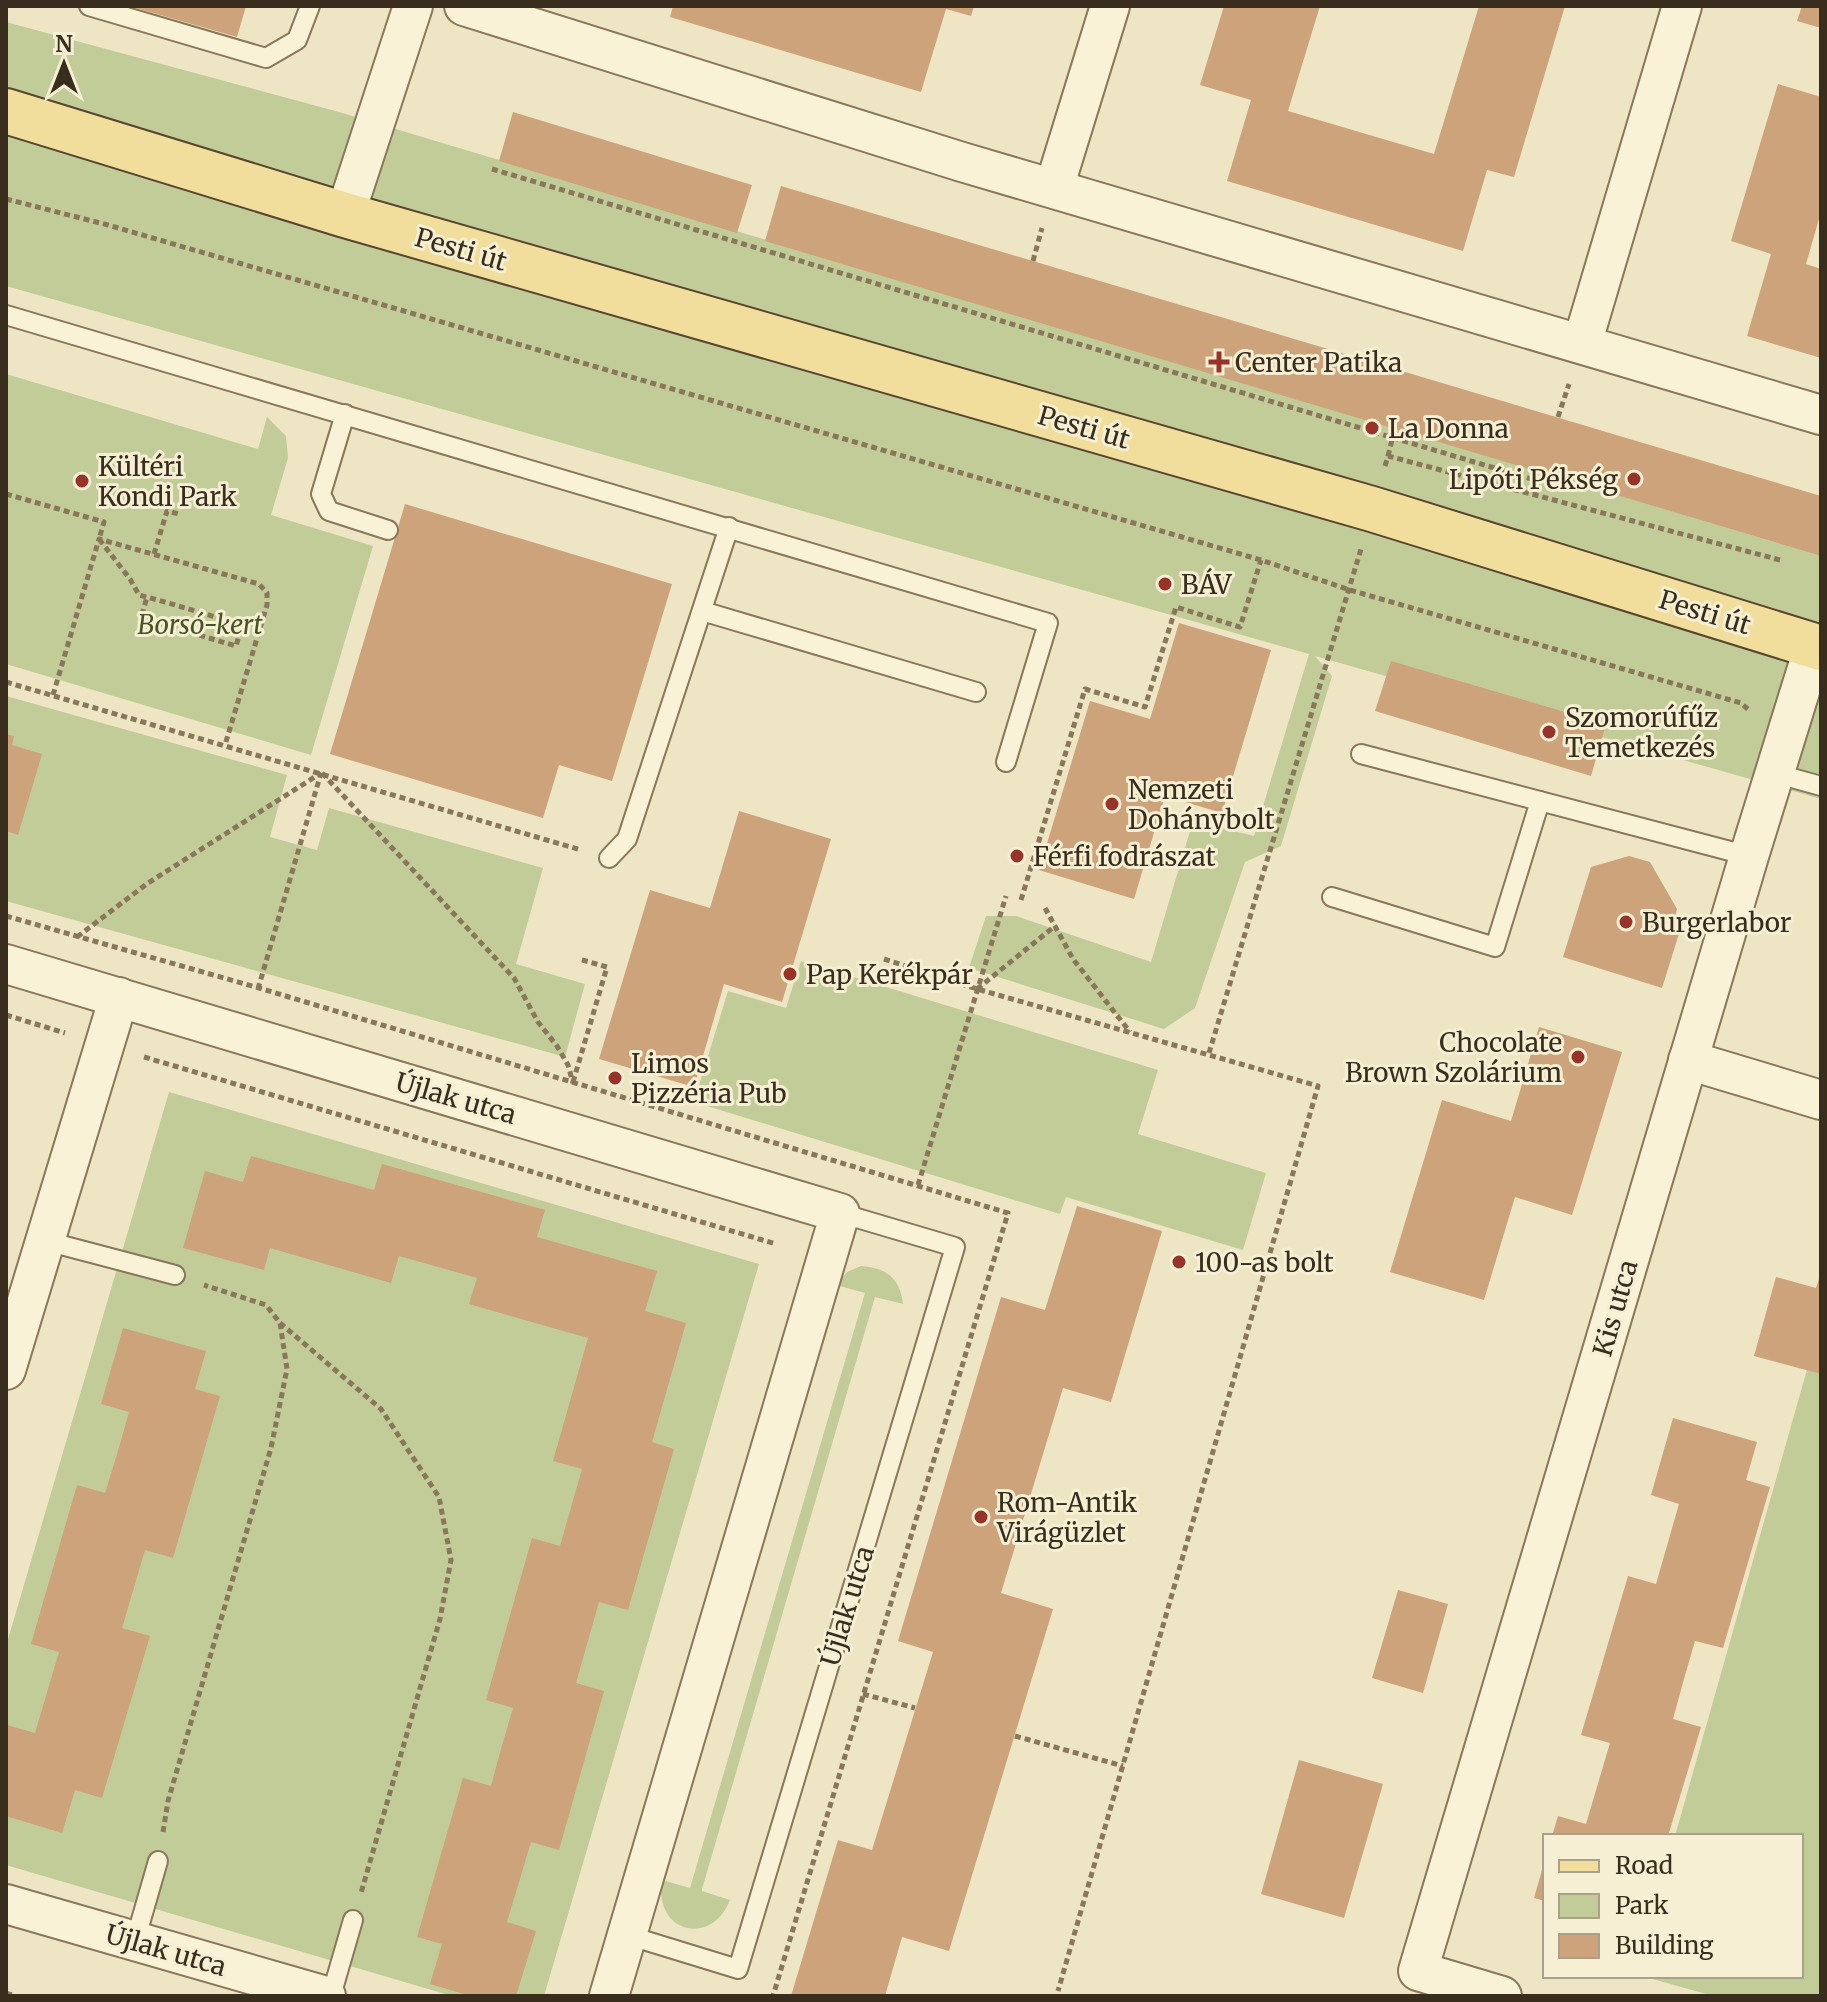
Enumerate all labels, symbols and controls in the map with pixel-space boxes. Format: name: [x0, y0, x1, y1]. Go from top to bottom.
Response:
north arrow: [24, 24, 104, 104]
text: N: [55, 30, 73, 58]
street label: Pesti út: [411, 220, 511, 278]
place label: Center Patika: [1235, 346, 1402, 379]
marker: Center Patika: [1210, 353, 1228, 371]
street label: Pesti út: [1034, 398, 1134, 456]
place label: La Donna: [1388, 412, 1509, 445]
marker: La Donna: [1363, 419, 1381, 437]
place label: Kültéri Kondi Park: [98, 450, 237, 513]
place label: Lipóti Pékség: [1449, 463, 1618, 496]
marker: Lipóti Pékség: [1625, 470, 1643, 488]
marker: Kültéri Kondi Park: [73, 472, 91, 490]
place label: BÁV: [1181, 567, 1232, 601]
marker: BÁV: [1156, 575, 1174, 593]
street label: Pesti út: [1655, 582, 1755, 642]
park label: Borsó-kert: [137, 608, 264, 641]
place label: Szomorúfűz Temetkezés: [1565, 701, 1718, 764]
marker: Szomorúfűz Temetkezés: [1540, 723, 1558, 741]
place label: Nemzeti Dohánybolt: [1128, 773, 1275, 836]
marker: Nemzeti Dohánybolt: [1103, 795, 1121, 813]
place label: Férfi fodrászat: [1033, 840, 1216, 873]
marker: Férfi fodrászat: [1008, 847, 1026, 865]
place label: Burgerlabor: [1642, 906, 1792, 939]
marker: Burgerlabor: [1617, 913, 1635, 931]
place label: Pap Kerékpár: [806, 958, 973, 991]
marker: Pap Kerékpár: [781, 965, 799, 983]
place label: Chocolate Brown Szolárium: [1345, 1026, 1562, 1089]
place label: Limos Pizzéria Pub: [631, 1047, 786, 1110]
marker: Chocolate Brown Szolárium: [1569, 1048, 1587, 1066]
street label: Újlak utca: [392, 1064, 520, 1131]
marker: Limos Pizzéria Pub: [606, 1069, 624, 1087]
place label: 100-as bolt: [1195, 1246, 1334, 1279]
marker: 100-as bolt: [1170, 1253, 1188, 1271]
street label: Kis utca: [1586, 1256, 1644, 1360]
place label: Rom-Antik Virágüzlet: [996, 1486, 1138, 1549]
marker: Rom-Antik Virágüzlet: [972, 1508, 990, 1526]
street label: Újlak utca: [812, 1542, 881, 1670]
legend: [1543, 1834, 1803, 1978]
text: Road: [1615, 1850, 1673, 1881]
text: Park: [1615, 1890, 1669, 1921]
street label: Újlak utca: [102, 1916, 230, 1983]
text: Building: [1615, 1930, 1714, 1961]

